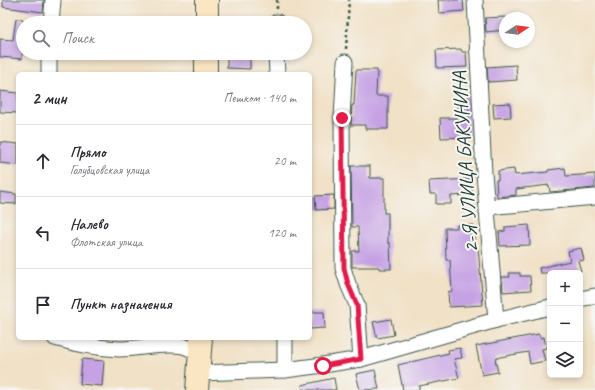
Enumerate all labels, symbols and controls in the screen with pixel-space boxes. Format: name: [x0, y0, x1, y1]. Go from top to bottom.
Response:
north arrow: [499, 12, 535, 48]
search box: [16, 16, 312, 60]
icon: search: [30, 27, 52, 49]
text: Поиск: [62, 29, 94, 48]
street label: 2-Я УЛИЦА БАКУНИНА: [446, 70, 484, 253]
text: 2 мин: [32, 88, 67, 109]
text: Пешком · 140 m: [223, 90, 296, 106]
route end: [333, 109, 351, 127]
text: Прямо: [70, 143, 106, 162]
icon: ahead: [32, 150, 54, 172]
text: 20 m: [274, 153, 296, 169]
text: Голубцовская улица: [70, 162, 149, 178]
text: Налево: [70, 215, 108, 234]
icon: left: [32, 222, 54, 244]
text: 120 m: [268, 225, 296, 241]
text: Флотская улица: [70, 234, 142, 250]
map controls: [547, 270, 583, 378]
button: +: [547, 270, 583, 306]
icon: arrive: [32, 294, 54, 316]
text: Пункт назначения: [70, 295, 172, 314]
button: −: [547, 306, 583, 342]
button: layers: [547, 342, 583, 378]
route start: [314, 357, 332, 375]

